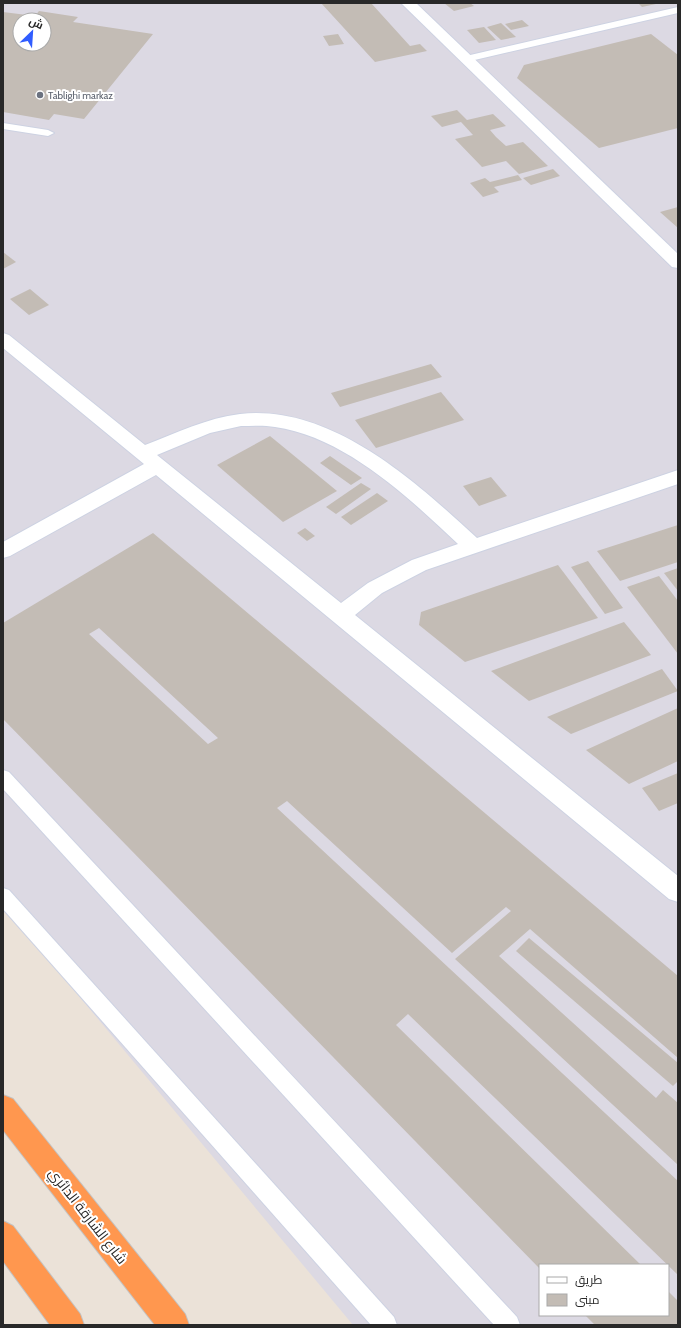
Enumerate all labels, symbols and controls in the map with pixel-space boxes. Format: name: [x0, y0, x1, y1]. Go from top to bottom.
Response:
north arrow: [12, 12, 52, 52]
text: ش: [27, 14, 46, 32]
place label: Tablighi markaz: [48, 89, 113, 102]
marker: Tablighi markaz: [35, 90, 45, 100]
street label: شارع الشارقة الدائري: [43, 1164, 131, 1269]
legend: [539, 1264, 669, 1316]
text: طريق: [575, 1272, 603, 1287]
text: مبنى: [575, 1292, 600, 1307]

